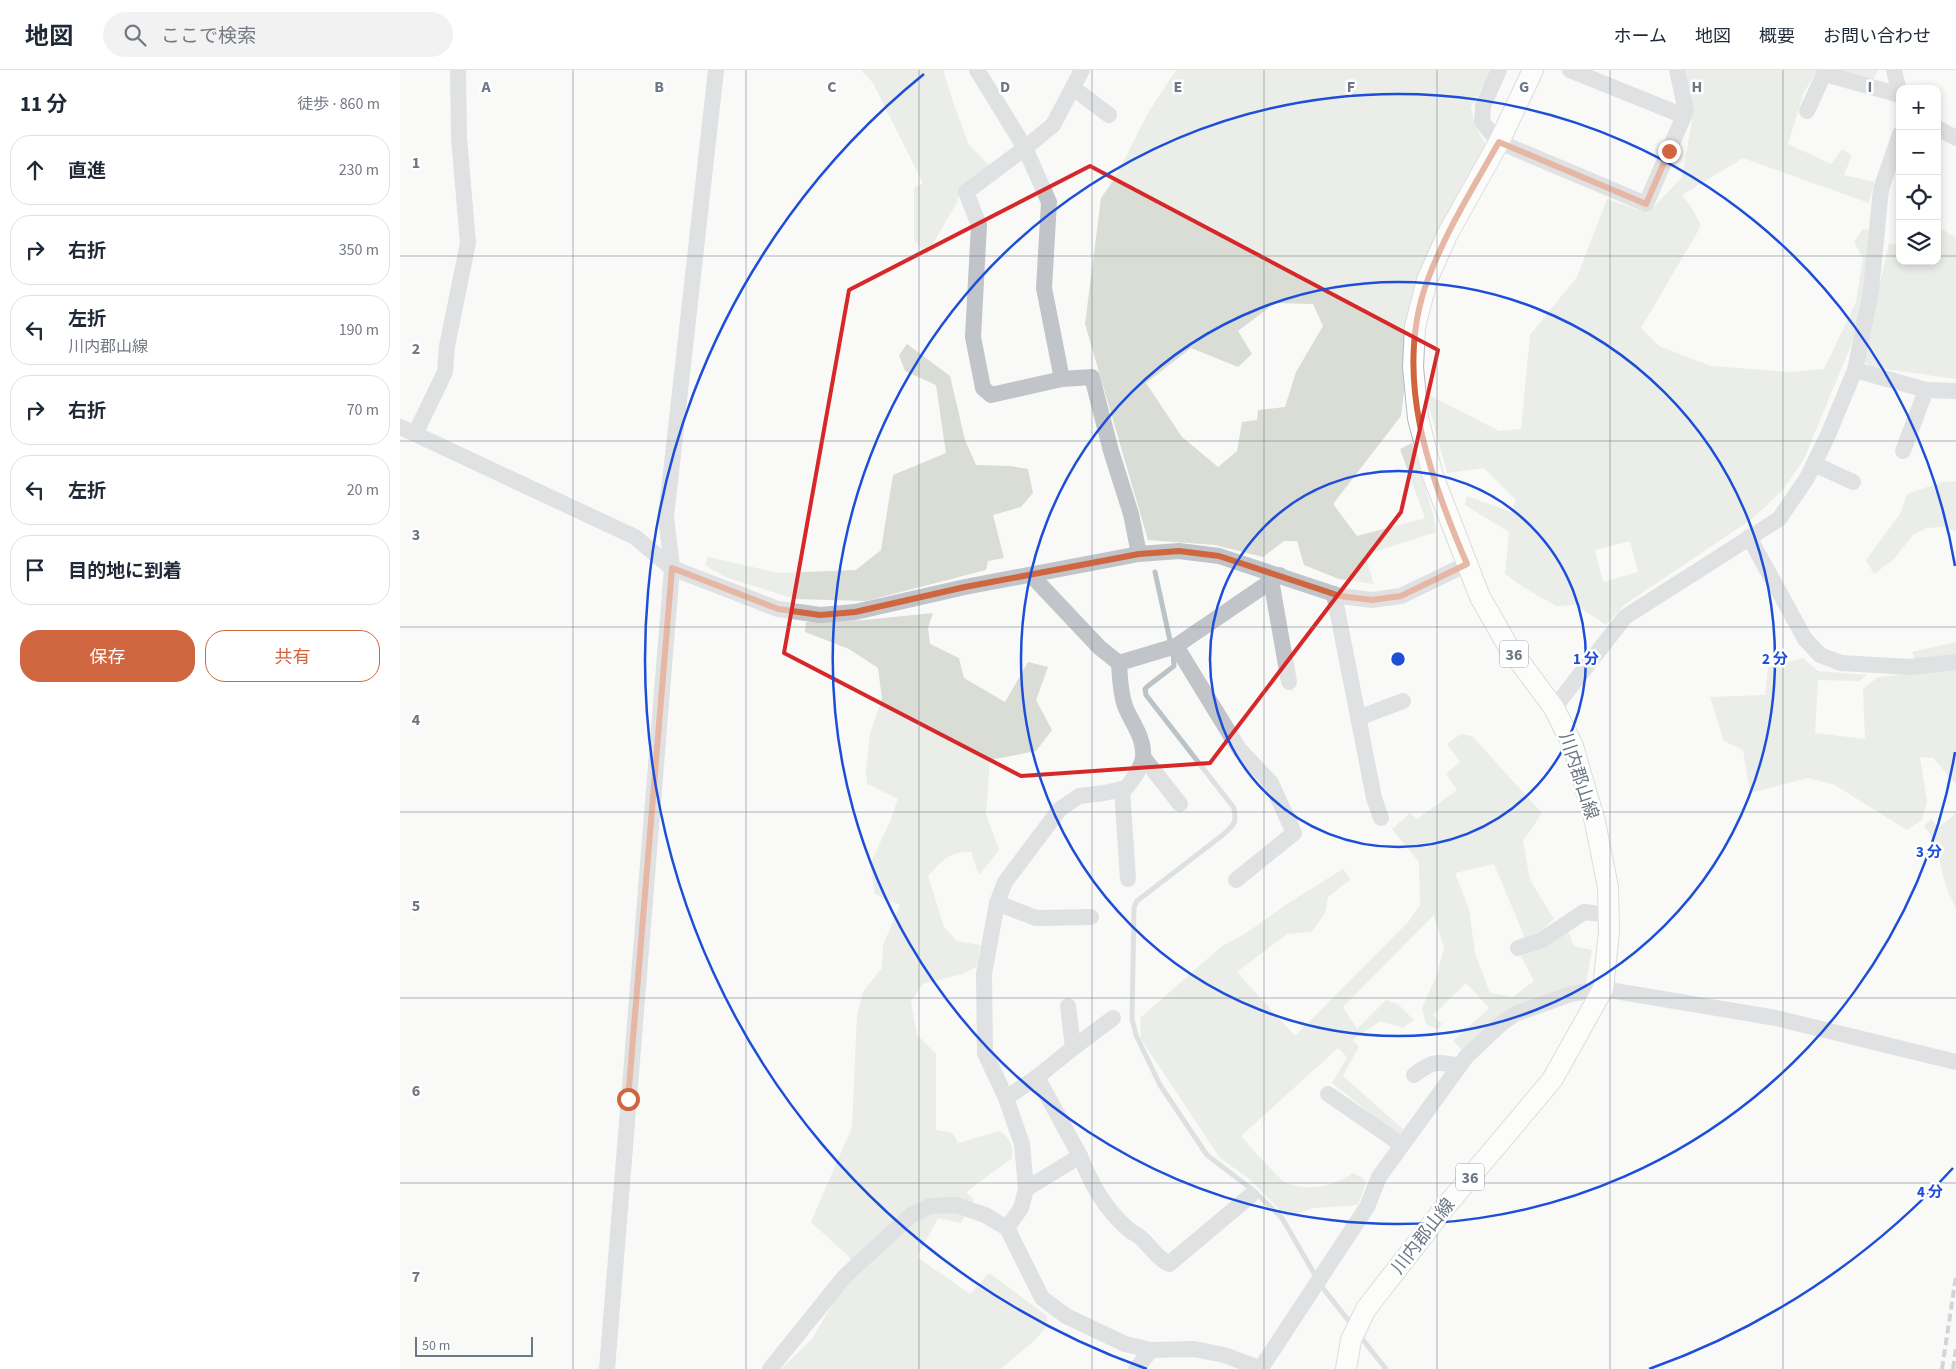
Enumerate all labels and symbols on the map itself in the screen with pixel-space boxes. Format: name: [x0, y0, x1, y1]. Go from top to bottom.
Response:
text: A: [480, 76, 491, 98]
text: B: [654, 76, 664, 98]
text: C: [827, 76, 837, 98]
text: D: [1000, 76, 1010, 98]
text: E: [1174, 76, 1182, 98]
text: F: [1347, 76, 1355, 98]
text: G: [1519, 76, 1529, 98]
text: H: [1692, 76, 1702, 98]
text: I: [1868, 76, 1872, 98]
route end: [1658, 140, 1681, 163]
text: 1: [412, 152, 420, 174]
text: 2: [412, 338, 420, 360]
text: 3: [412, 524, 420, 546]
road number: 36: [1500, 640, 1528, 668]
text: 1 分: [1573, 649, 1599, 670]
text: 2 分: [1762, 649, 1788, 670]
centre of rings: [1389, 650, 1407, 668]
text: 4: [412, 709, 421, 731]
street label: 川内郡山線: [1553, 729, 1604, 823]
text: 3 分: [1916, 842, 1942, 863]
text: 5: [412, 895, 420, 917]
text: 6: [412, 1080, 420, 1102]
route start: [617, 1088, 640, 1111]
road number: 36: [1456, 1164, 1484, 1190]
text: 4 分: [1917, 1182, 1943, 1203]
street label: 川内郡山線: [1386, 1193, 1461, 1279]
text: 7: [412, 1266, 420, 1288]
scale bar: [415, 1334, 532, 1357]

